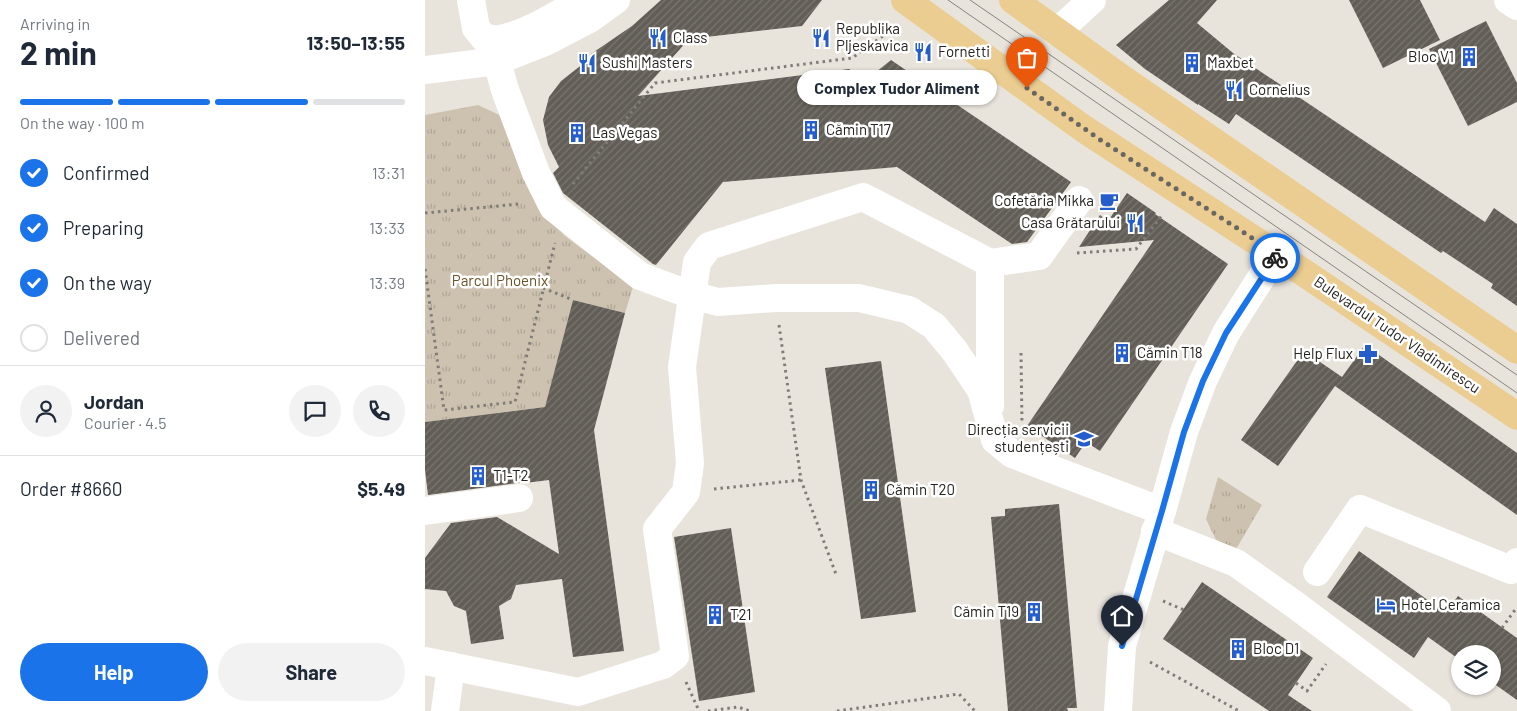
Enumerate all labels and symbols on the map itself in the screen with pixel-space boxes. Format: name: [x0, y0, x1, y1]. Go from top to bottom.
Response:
place label: Republika Pljeskavica: [836, 19, 908, 54]
restaurant icon: Class: [647, 27, 669, 49]
restaurant icon: Republika Pljeskavica: [810, 27, 832, 49]
place label: Class: [673, 28, 707, 46]
pin: [1006, 37, 1048, 88]
restaurant icon: Fornetti: [912, 41, 934, 63]
place label: Fornetti: [938, 42, 990, 60]
building icon: Bloc V1: [1458, 46, 1480, 68]
place label: Bloc V1: [1408, 47, 1454, 65]
restaurant icon: Sushi Masters: [576, 52, 598, 74]
building icon: Maxbet: [1181, 52, 1203, 74]
place label: Sushi Masters: [602, 53, 692, 71]
place label: Maxbet: [1207, 53, 1254, 71]
callout: Complex Tudor Aliment: [797, 70, 997, 106]
restaurant icon: Cornelius: [1223, 79, 1245, 101]
place label: Cornelius: [1249, 80, 1310, 98]
building icon: Cămin T17: [800, 119, 822, 141]
place label: Cămin T17: [826, 120, 891, 138]
building icon: Las Vegas: [566, 122, 588, 144]
place label: Las Vegas: [592, 123, 657, 141]
cafe icon: Cofetăria Mikka: [1098, 190, 1120, 212]
place label: Cofetăria Mikka: [994, 191, 1094, 209]
restaurant icon: Casa Grătarului: [1124, 212, 1146, 234]
place label: Casa Grătarului: [1021, 213, 1120, 231]
courier: [1250, 233, 1300, 283]
park label: Parcul Phoenix: [452, 271, 548, 289]
street label: Bulevardul Tudor Vladimirescu: [1311, 272, 1484, 397]
building icon: Cămin T18: [1111, 342, 1133, 364]
place label: Cămin T18: [1137, 343, 1203, 361]
pharmacy icon: Help Flux: [1357, 343, 1379, 365]
place label: Help Flux: [1293, 344, 1353, 362]
place label: Direcția servicii studențești: [967, 420, 1069, 455]
school or university icon: Direcția servicii studențești: [1073, 428, 1095, 450]
building icon: T1-T2: [467, 465, 489, 487]
place label: T1-T2: [493, 466, 528, 484]
building icon: Cămin T20: [860, 479, 882, 501]
place label: Cămin T20: [886, 480, 955, 498]
hotel icon: Hotel Ceramica: [1375, 594, 1397, 616]
pin: [1101, 595, 1143, 646]
place label: Hotel Ceramica: [1401, 595, 1500, 613]
building icon: Cămin T19: [1023, 601, 1045, 623]
place label: Cămin T19: [953, 602, 1019, 620]
building icon: T21: [704, 604, 726, 626]
place label: T21: [730, 605, 752, 623]
building icon: Bloc D1: [1227, 638, 1249, 660]
place label: Bloc D1: [1253, 639, 1299, 657]

